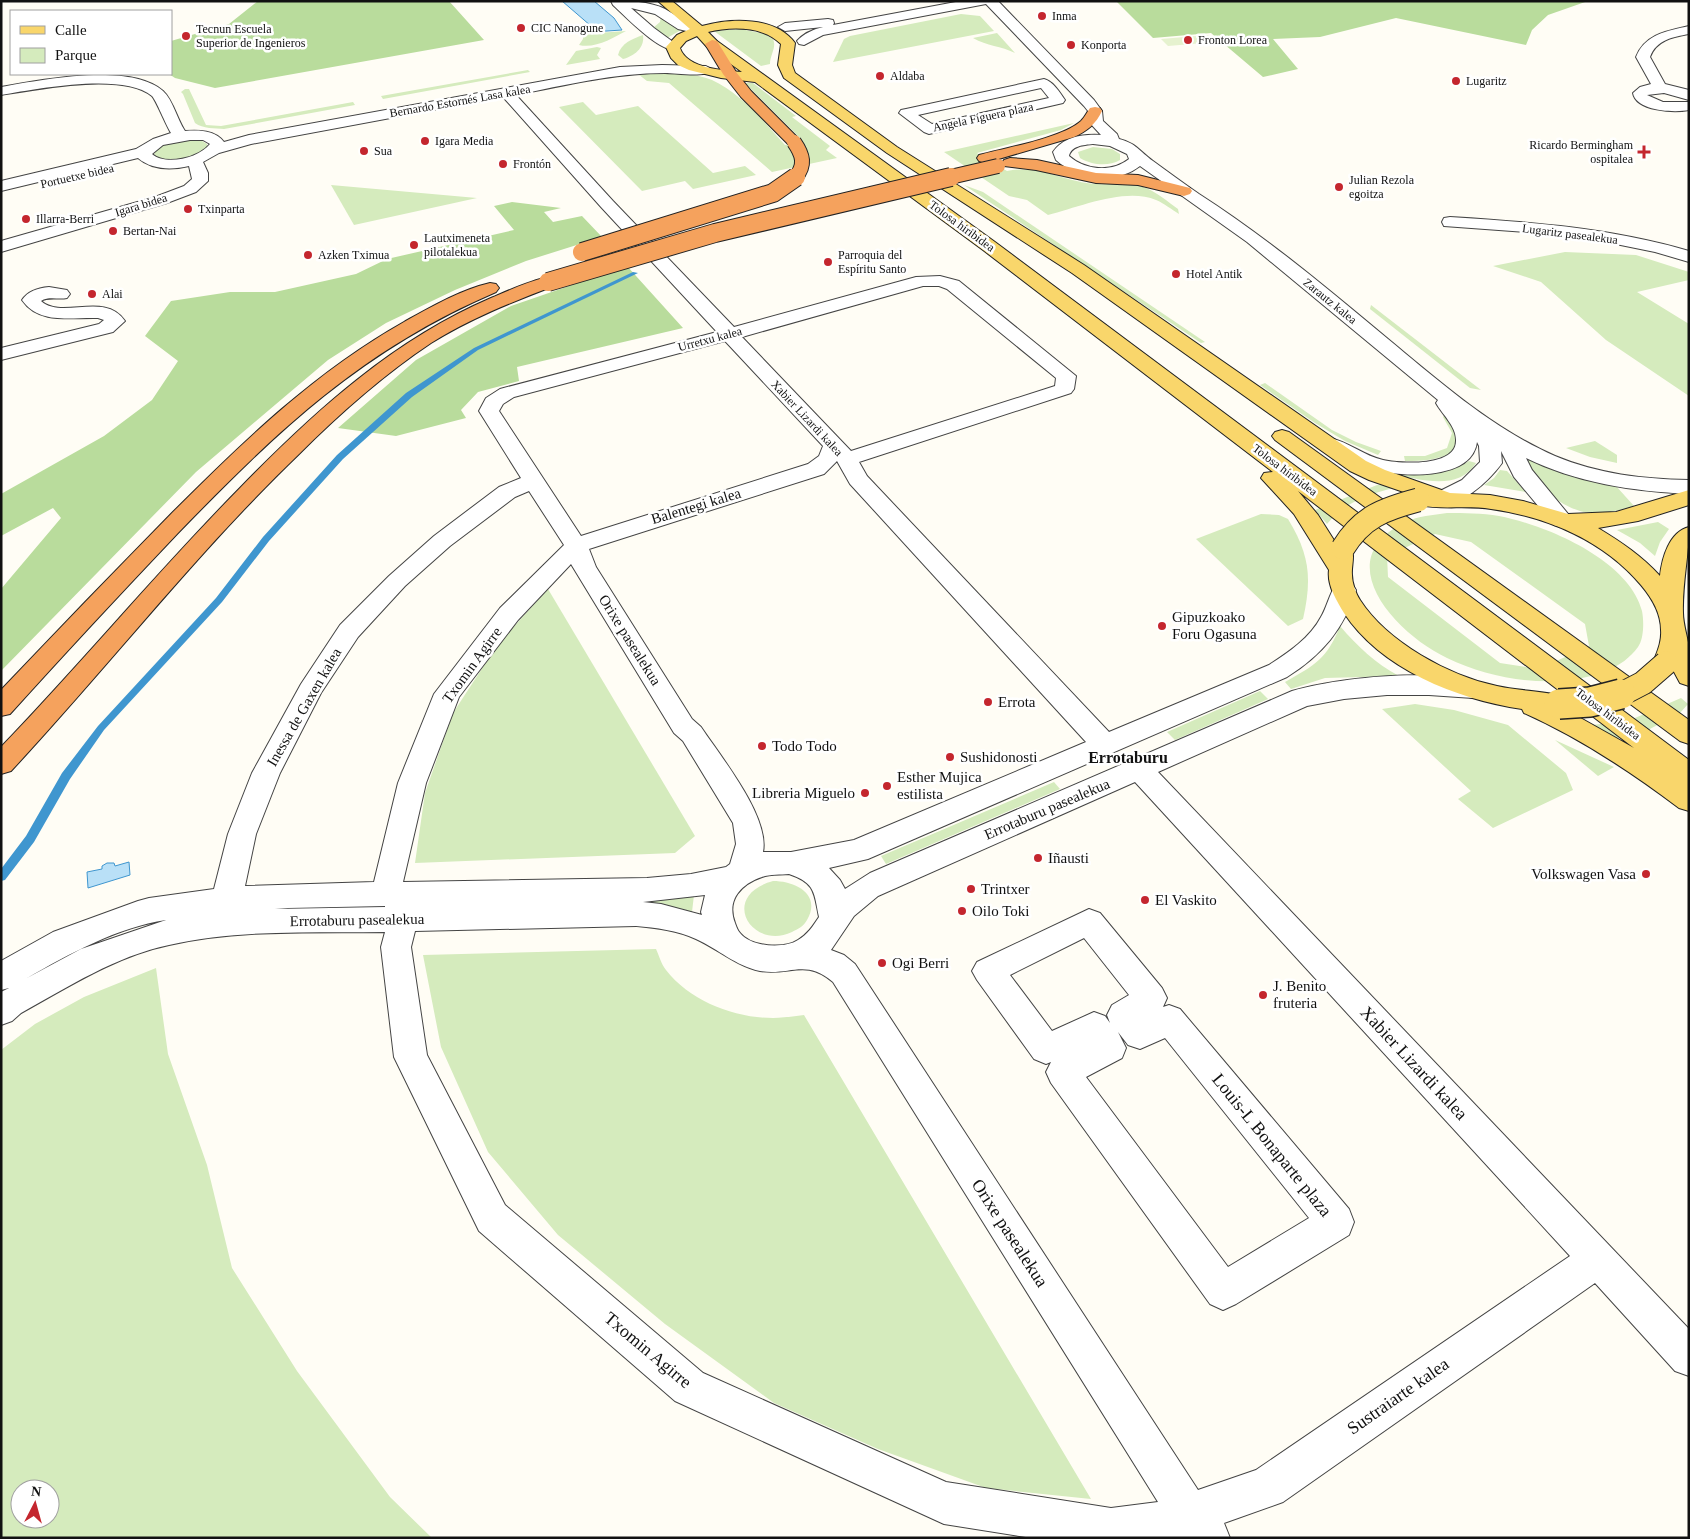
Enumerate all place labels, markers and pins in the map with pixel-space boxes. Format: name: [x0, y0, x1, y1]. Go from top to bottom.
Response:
place label: Inma: [1052, 9, 1077, 23]
marker: Inma: [1036, 10, 1048, 22]
place label: CIC Nanogune: [531, 21, 603, 35]
place label: Tecnun Escuela Superior de Ingenieros: [196, 22, 306, 50]
marker: CIC Nanogune: [515, 22, 527, 34]
marker: Tecnun Escuela Superior de Ingenieros: [180, 30, 192, 42]
place label: Fronton Lorea: [1198, 33, 1268, 47]
marker: Fronton Lorea: [1182, 34, 1194, 46]
place label: Konporta: [1081, 38, 1127, 52]
marker: Konporta: [1065, 39, 1077, 51]
place label: Aldaba: [890, 69, 925, 83]
marker: Aldaba: [874, 70, 886, 82]
place label: Lugaritz: [1466, 74, 1507, 88]
marker: Lugaritz: [1450, 75, 1462, 87]
place label: Igara Media: [435, 134, 494, 148]
marker: Igara Media: [419, 135, 431, 147]
place label: Ricardo Bermingham ospitalea: [1529, 138, 1634, 166]
place label: Sua: [374, 144, 393, 158]
marker: Sua: [358, 145, 370, 157]
marker: Ricardo Bermingham ospitalea: [1637, 145, 1651, 159]
place label: Frontón: [513, 157, 551, 171]
marker: Frontón: [497, 158, 509, 170]
place label: Julian Rezola egoitza: [1349, 173, 1415, 201]
marker: Julian Rezola egoitza: [1333, 181, 1345, 193]
place label: Txinparta: [198, 202, 245, 216]
marker: Txinparta: [182, 203, 194, 215]
place label: Illarra-Berri: [36, 212, 95, 226]
marker: Illarra-Berri: [20, 213, 32, 225]
place label: Bertan-Nai: [123, 224, 177, 238]
marker: Bertan-Nai: [107, 225, 119, 237]
place label: Lautximeneta pilotalekua: [424, 231, 491, 259]
marker: Lautximeneta pilotalekua: [408, 239, 420, 251]
place label: Azken Tximua: [318, 248, 390, 262]
place label: Parroquia del Espíritu Santo: [838, 248, 906, 276]
marker: Azken Tximua: [302, 249, 314, 261]
marker: Parroquia del Espíritu Santo: [822, 256, 834, 268]
place label: Hotel Antik: [1186, 267, 1242, 281]
marker: Hotel Antik: [1170, 268, 1182, 280]
place label: Alai: [102, 287, 123, 301]
marker: Alai: [86, 288, 98, 300]
place label: Gipuzkoako Foru Ogasuna: [1172, 609, 1257, 642]
marker: Gipuzkoako Foru Ogasuna: [1156, 620, 1168, 632]
place label: Errota: [998, 694, 1036, 710]
marker: Errota: [982, 696, 994, 708]
place label: Todo Todo: [772, 738, 837, 754]
marker: Todo Todo: [756, 740, 768, 752]
place label: Sushidonosti: [960, 749, 1038, 765]
marker: Sushidonosti: [944, 751, 956, 763]
place label: Esther Mujica estilista: [897, 769, 982, 802]
marker: Esther Mujica estilista: [881, 780, 893, 792]
place label: Libreria Miguelo: [752, 785, 855, 801]
marker: Libreria Miguelo: [859, 787, 871, 799]
place label: Iñausti: [1048, 850, 1089, 866]
marker: Iñausti: [1032, 852, 1044, 864]
place label: Volkswagen Vasa: [1531, 866, 1636, 882]
marker: Volkswagen Vasa: [1640, 868, 1652, 880]
place label: Trintxer: [981, 881, 1030, 897]
marker: Trintxer: [965, 883, 977, 895]
place label: El Vaskito: [1155, 892, 1217, 908]
marker: El Vaskito: [1139, 894, 1151, 906]
place label: Oilo Toki: [972, 903, 1029, 919]
marker: Oilo Toki: [956, 905, 968, 917]
place label: Ogi Berri: [892, 955, 949, 971]
marker: Ogi Berri: [876, 957, 888, 969]
place label: J. Benito fruteria: [1273, 978, 1326, 1011]
marker: J. Benito fruteria: [1257, 989, 1269, 1001]

